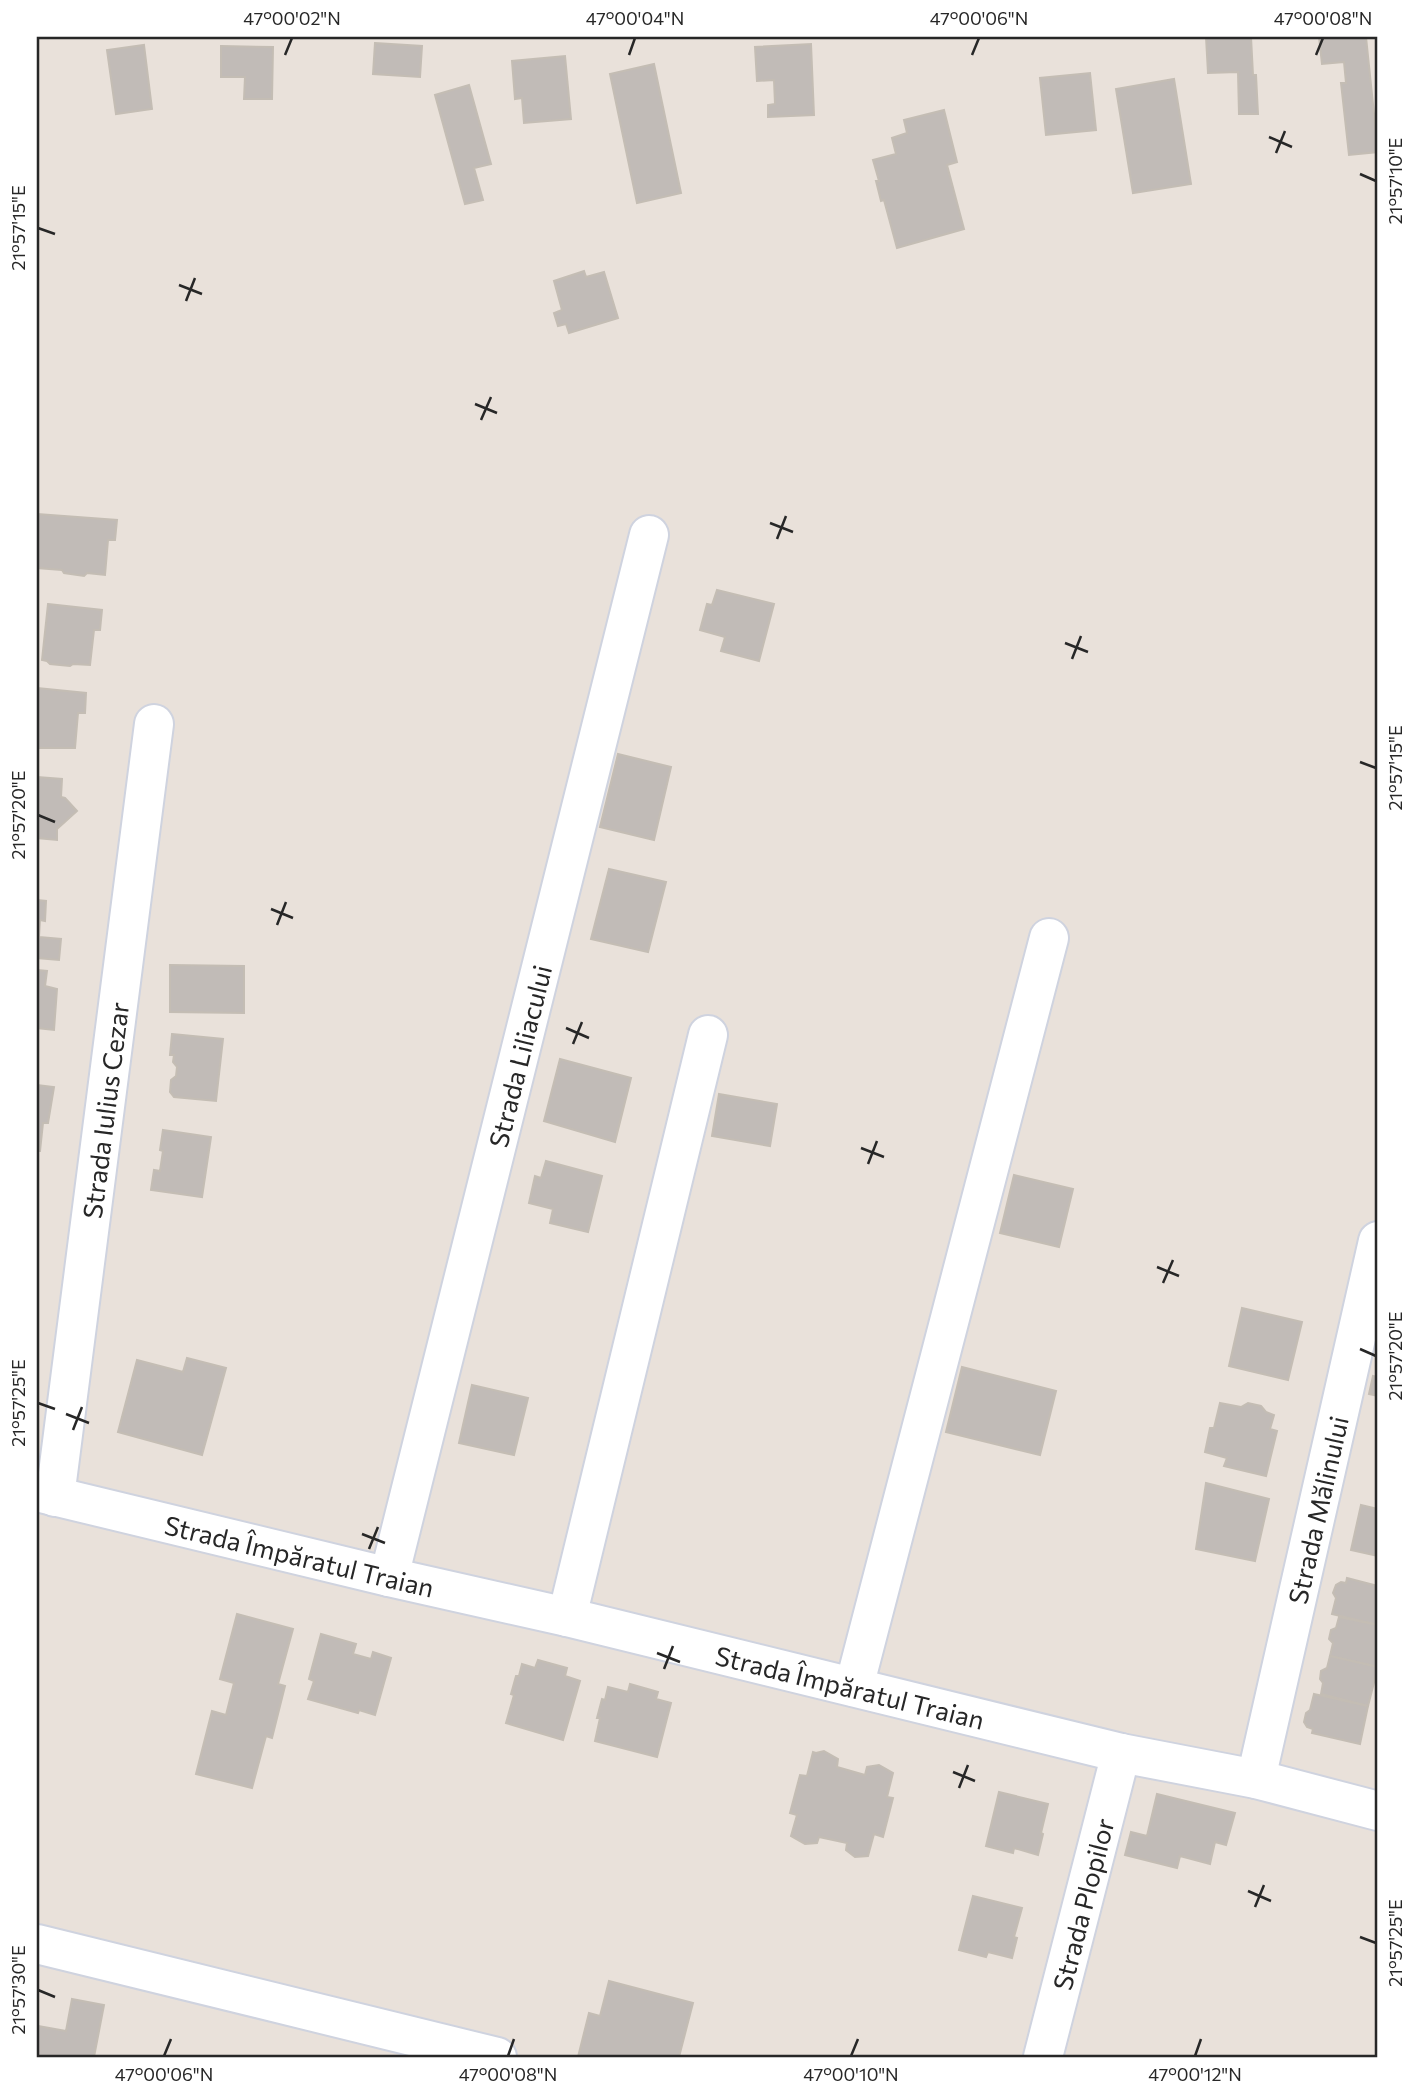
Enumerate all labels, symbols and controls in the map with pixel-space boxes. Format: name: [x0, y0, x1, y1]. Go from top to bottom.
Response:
text: 47°00'02"N: [243, 7, 341, 29]
text: 47°00'04"N: [586, 7, 684, 29]
text: 47°00'06"N: [930, 7, 1028, 29]
text: 47°00'08"N: [1274, 7, 1372, 29]
text: 21°57'10"E: [1384, 138, 1406, 224]
text: 21°57'15"E: [7, 185, 29, 271]
text: 21°57'15"E: [1384, 725, 1406, 811]
text: 21°57'20"E: [7, 771, 29, 859]
street label: Strada Liliacului: [481, 962, 557, 1150]
street label: Strada Iulius Cezar: [75, 1000, 134, 1220]
text: 21°57'20"E: [1384, 1312, 1406, 1400]
text: 21°57'25"E: [7, 1359, 29, 1447]
street label: Strada Mălinului: [1281, 1413, 1353, 1607]
street label: Strada Împăratul Traian: [162, 1508, 437, 1602]
street label: Strada Împăratul Traian: [712, 1639, 988, 1734]
street label: Strada Plopilor: [1045, 1815, 1119, 1993]
text: 21°57'25"E: [1384, 1899, 1406, 1987]
text: 21°57'30"E: [7, 1945, 29, 2035]
text: 47°00'06"N: [115, 2063, 213, 2085]
text: 47°00'08"N: [459, 2063, 557, 2085]
text: 47°00'10"N: [803, 2063, 899, 2085]
text: 47°00'12"N: [1148, 2063, 1242, 2085]

